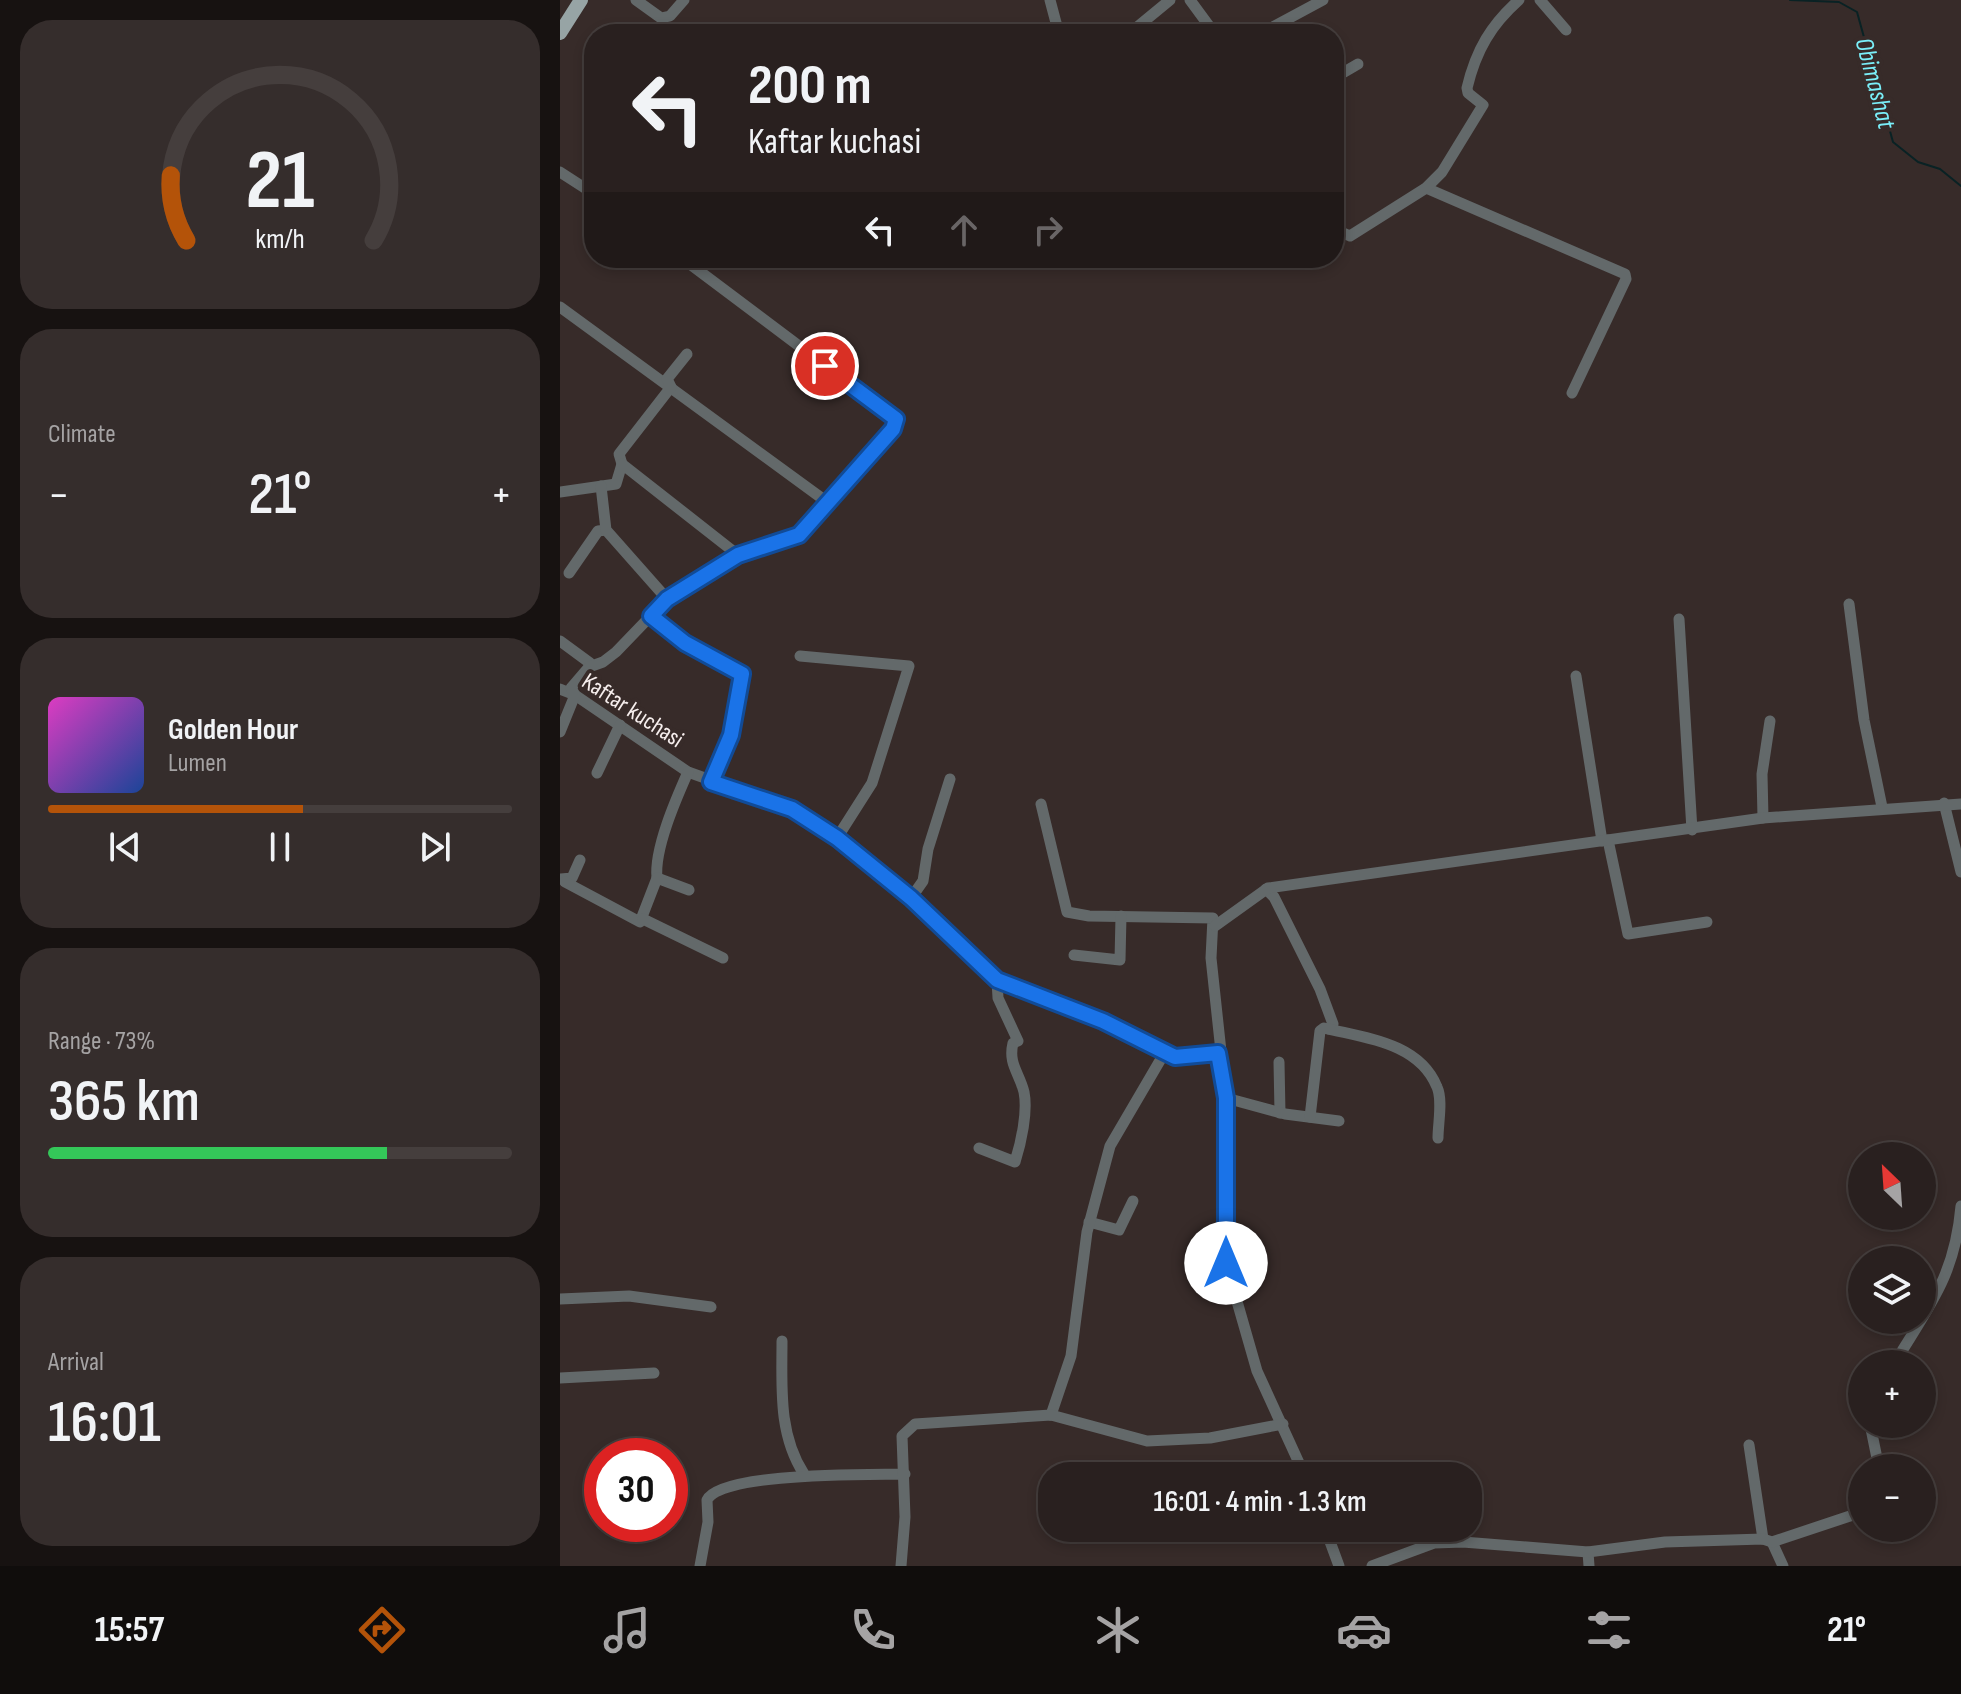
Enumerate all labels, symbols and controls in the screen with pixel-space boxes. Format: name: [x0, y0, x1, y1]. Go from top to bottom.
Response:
water label: Obimashat: [1848, 34, 1902, 134]
text: 200 m: [748, 53, 872, 120]
icon: left: [616, 56, 720, 160]
text: Kaftar kuchasi: [748, 121, 921, 164]
text: 21: [245, 131, 315, 231]
icon: left: [858, 208, 902, 252]
icon: ahead: [942, 208, 986, 252]
icon: right: [1026, 208, 1070, 252]
text: km/h: [255, 222, 305, 257]
pin: [791, 332, 859, 400]
icon: arrive: [803, 344, 847, 388]
text: Climate: [48, 419, 116, 450]
text: 21°: [248, 459, 312, 531]
text: −: [48, 469, 70, 522]
text: +: [490, 469, 512, 522]
street label: Kaftar kuchasi: [576, 667, 689, 754]
text: Golden Hour: [168, 712, 298, 748]
text: Lumen: [168, 748, 227, 779]
icon: previous: [103, 825, 147, 869]
icon: pause: [258, 825, 302, 869]
icon: next: [413, 825, 457, 869]
text: Range · 73%: [48, 1026, 155, 1057]
text: 365 km: [48, 1066, 200, 1138]
north arrow: [1848, 1142, 1936, 1230]
map controls: [1848, 1142, 1936, 1542]
position arrow: [1184, 1221, 1268, 1305]
button: layers: [1848, 1246, 1936, 1334]
text: Arrival: [48, 1347, 104, 1378]
button: +: [1848, 1350, 1936, 1438]
text: 16:01: [48, 1387, 161, 1459]
speed limit sign: 30: [584, 1438, 688, 1542]
button: −: [1848, 1454, 1936, 1542]
text: 16:01 · 4 min · 1.3 km: [1153, 1484, 1367, 1520]
icon: directions: [354, 1602, 410, 1658]
icon: music: [599, 1602, 655, 1658]
icon: phone: [845, 1602, 901, 1658]
icon: climate: [1090, 1602, 1146, 1658]
icon: car: [1336, 1602, 1392, 1658]
icon: filters: [1581, 1602, 1637, 1658]
text: 15:57: [95, 1609, 164, 1652]
text: 21°: [1827, 1609, 1866, 1652]

